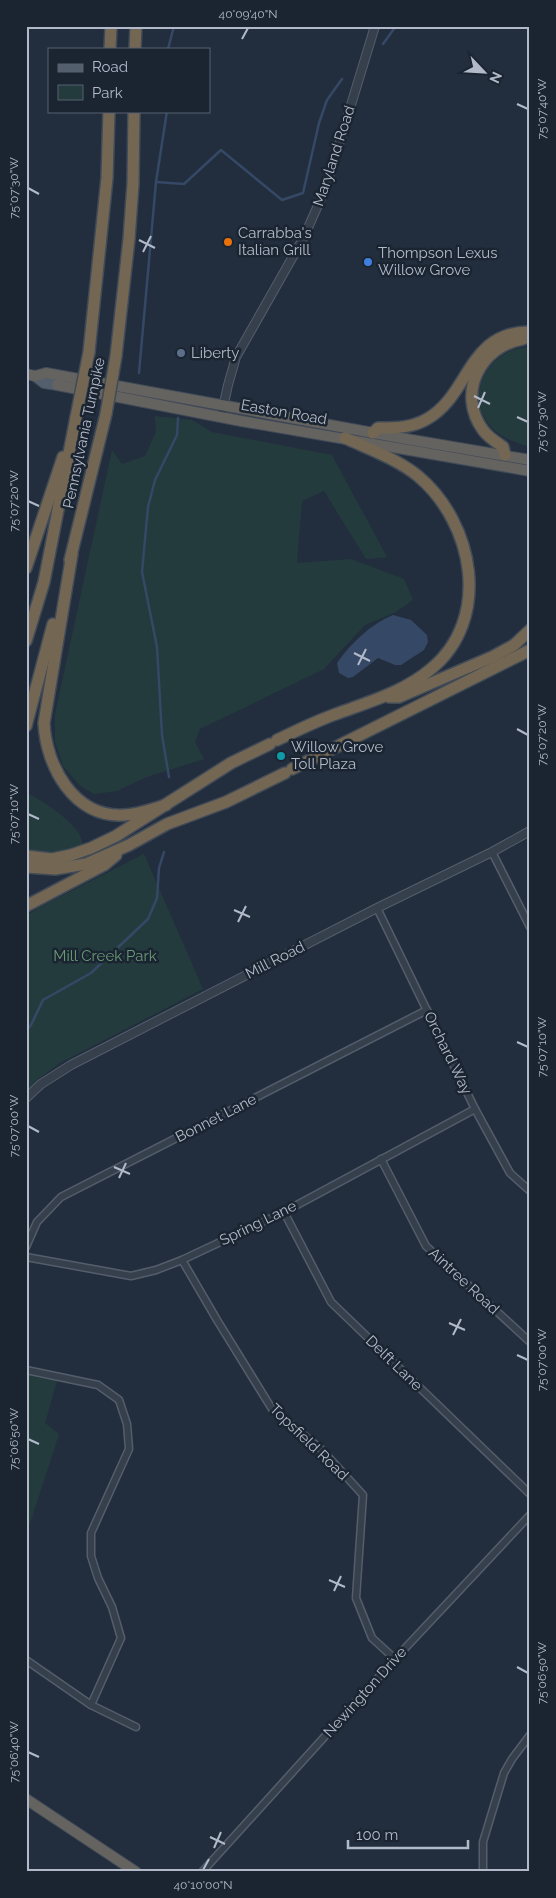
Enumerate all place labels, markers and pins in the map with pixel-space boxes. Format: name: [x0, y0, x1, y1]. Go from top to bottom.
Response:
place label: Carrabba's Italian Grill: [238, 224, 312, 259]
marker: Carrabba's Italian Grill: [222, 236, 234, 248]
place label: Thompson Lexus Willow Grove: [378, 244, 497, 279]
marker: Thompson Lexus Willow Grove: [362, 256, 374, 268]
place label: Liberty: [191, 344, 240, 362]
marker: Liberty: [175, 347, 187, 359]
place label: Willow Grove Toll Plaza: [291, 738, 384, 773]
marker: Willow Grove Toll Plaza: [275, 750, 287, 762]

